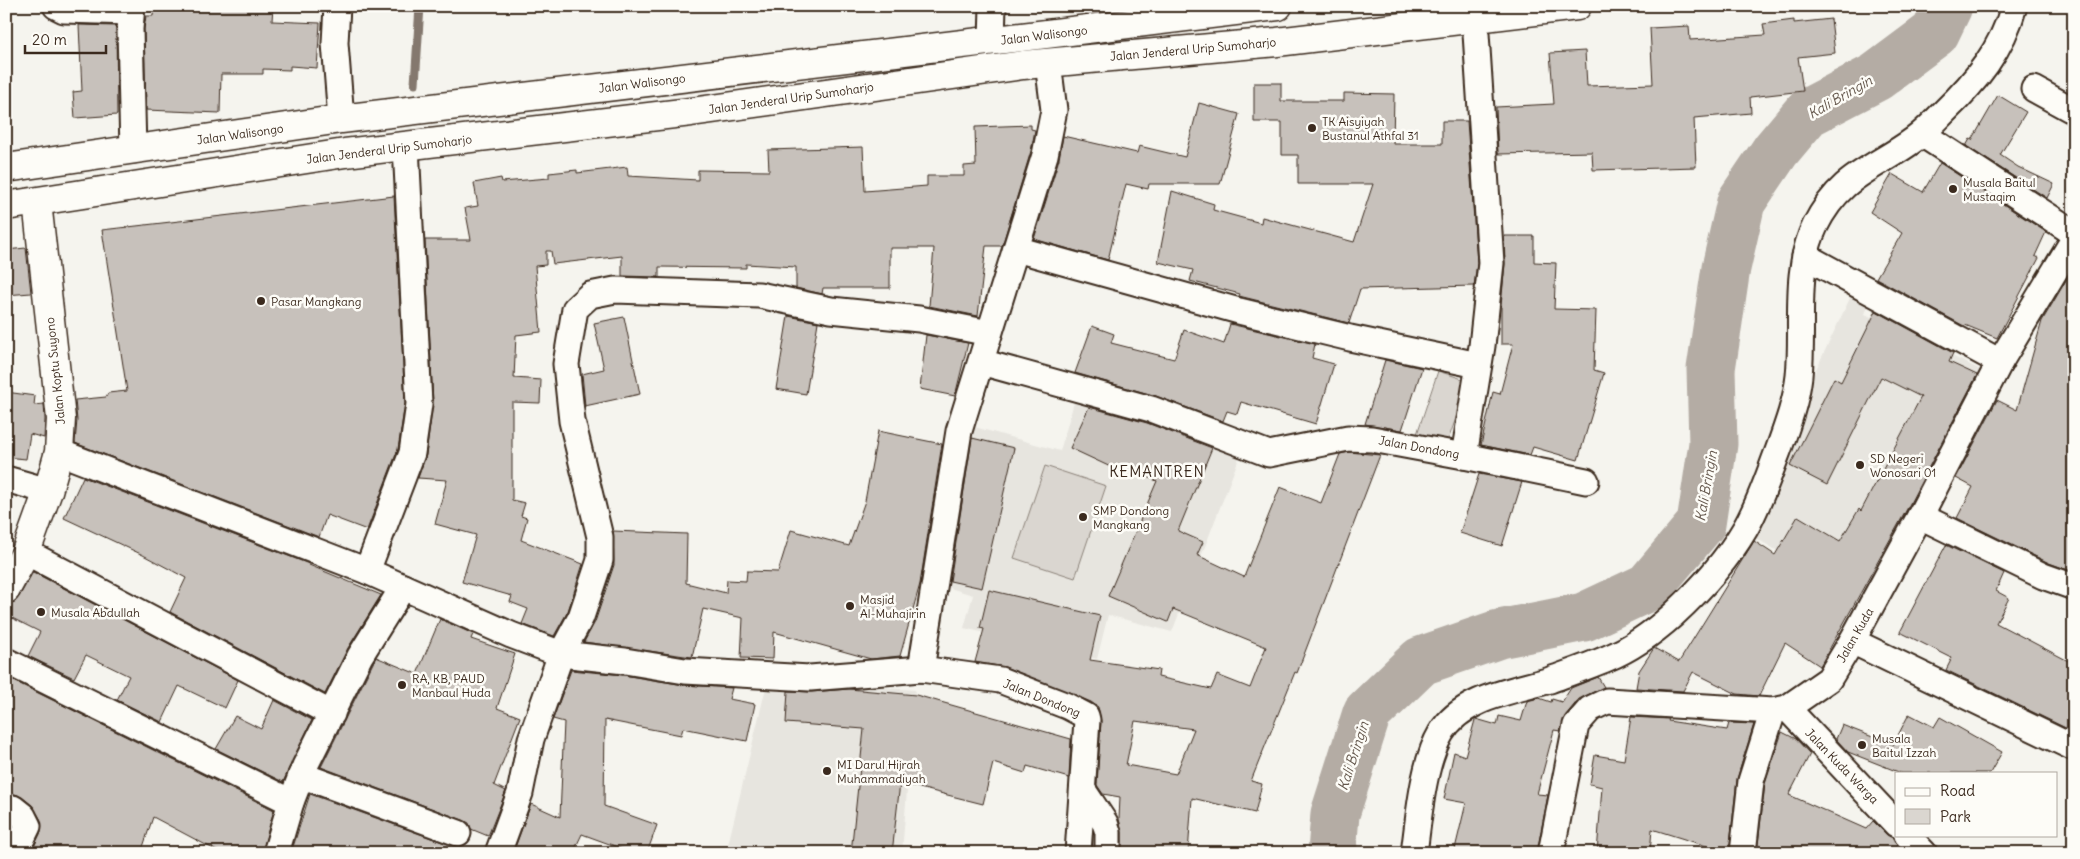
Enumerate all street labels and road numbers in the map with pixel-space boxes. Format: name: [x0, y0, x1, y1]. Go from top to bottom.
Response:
street label: Jalan Walisongo: [1000, 22, 1089, 48]
street label: Jalan Jenderal Urip Sumoharjo: [1109, 34, 1277, 64]
street label: Jalan Walisongo: [598, 70, 687, 96]
street label: Jalan Jenderal Urip Sumoharjo: [707, 79, 875, 117]
street label: Jalan Walisongo: [196, 120, 285, 148]
street label: Jalan Jenderal Urip Sumoharjo: [305, 131, 473, 167]
street label: Jalan Koptu Suyono: [42, 316, 68, 425]
street label: Jalan Dondong: [1377, 433, 1461, 461]
street label: Jalan Kuda: [1833, 605, 1877, 665]
street label: Jalan Dondong: [1001, 676, 1083, 720]
street label: Jalan Kuda Warga: [1802, 725, 1882, 807]

